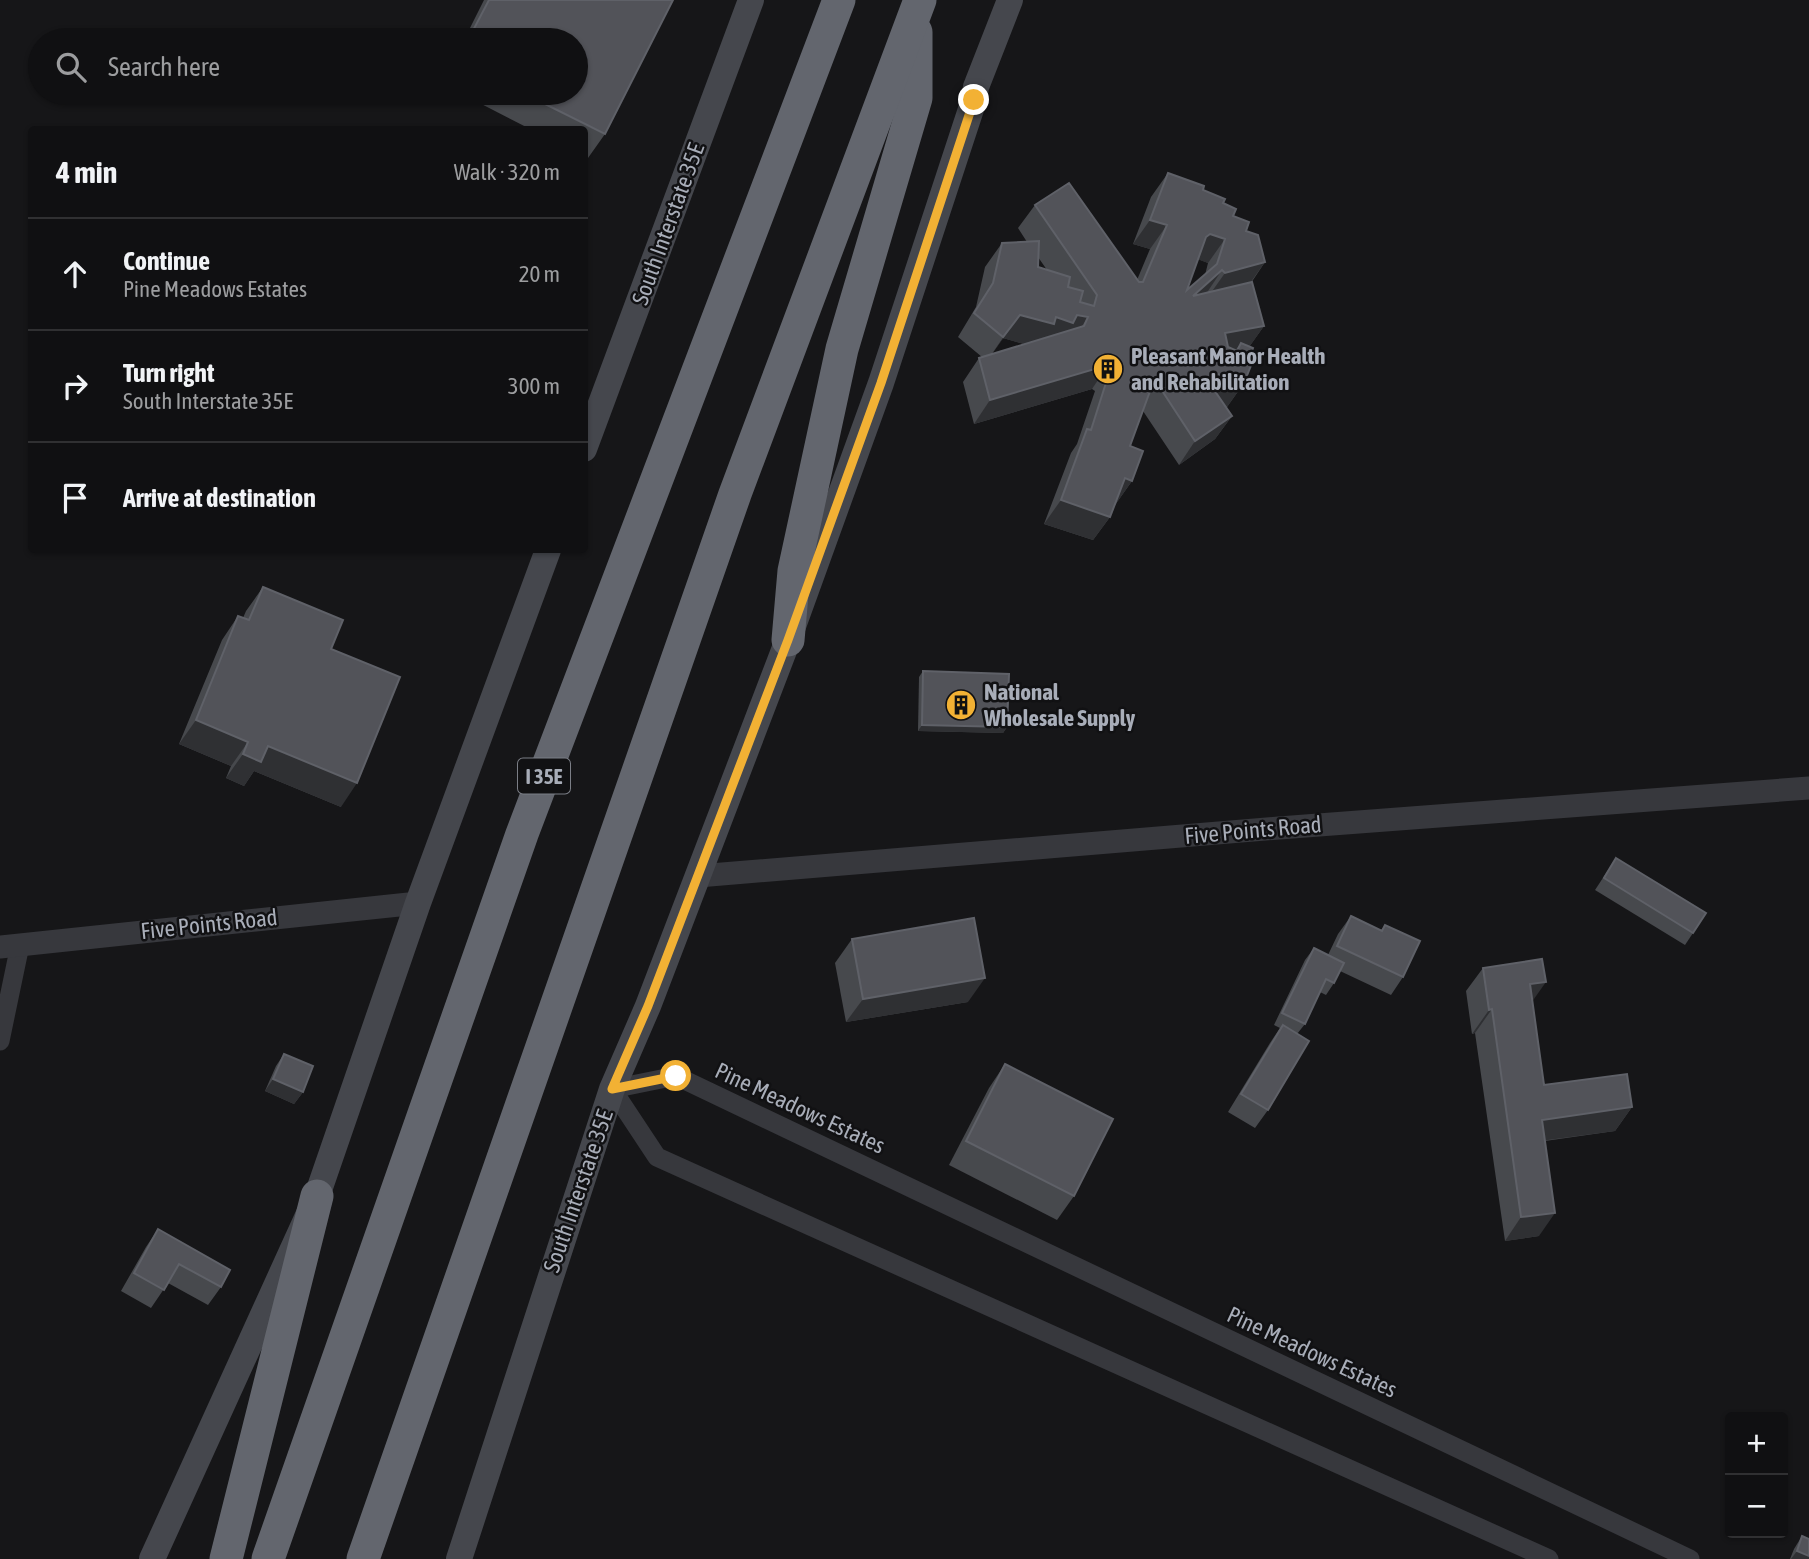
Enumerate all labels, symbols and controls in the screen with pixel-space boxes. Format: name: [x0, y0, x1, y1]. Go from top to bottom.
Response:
search box: [28, 28, 588, 105]
icon: search: [52, 48, 90, 86]
text: Search here: [108, 52, 220, 82]
route end: [958, 84, 989, 115]
street label: South Interstate 35E: [627, 139, 709, 308]
text: 4 min: [56, 155, 117, 189]
text: Walk · 320 m: [454, 159, 560, 185]
text: Continue: [123, 246, 210, 276]
icon: ahead: [56, 255, 94, 293]
text: 20 m: [519, 261, 560, 287]
text: Pine Meadows Estates: [123, 276, 307, 302]
place label: Pleasant Manor Health and Rehabilitation: [1131, 343, 1325, 395]
building icon: Pleasant Manor Health and Rehabilitation: [1091, 352, 1125, 386]
text: Turn right: [123, 358, 214, 388]
icon: right: [56, 367, 94, 405]
text: 300 m: [508, 373, 560, 399]
text: South Interstate 35E: [123, 388, 293, 414]
icon: arrive: [56, 479, 94, 517]
text: Arrive at destination: [123, 483, 316, 513]
place label: National Wholesale Supply: [983, 679, 1136, 731]
building icon: National Wholesale Supply: [944, 688, 978, 722]
road number: I 35E: [518, 758, 570, 794]
street label: Five Points Road: [1183, 811, 1323, 849]
street label: Five Points Road: [139, 904, 279, 944]
street label: Pine Meadows Estates: [711, 1057, 889, 1159]
route start: [660, 1060, 691, 1091]
street label: South Interstate 35E: [538, 1106, 618, 1276]
street label: Pine Meadows Estates: [1223, 1301, 1401, 1403]
map controls: [1725, 1412, 1788, 1538]
button: +: [1725, 1412, 1788, 1475]
button: −: [1725, 1475, 1788, 1538]

